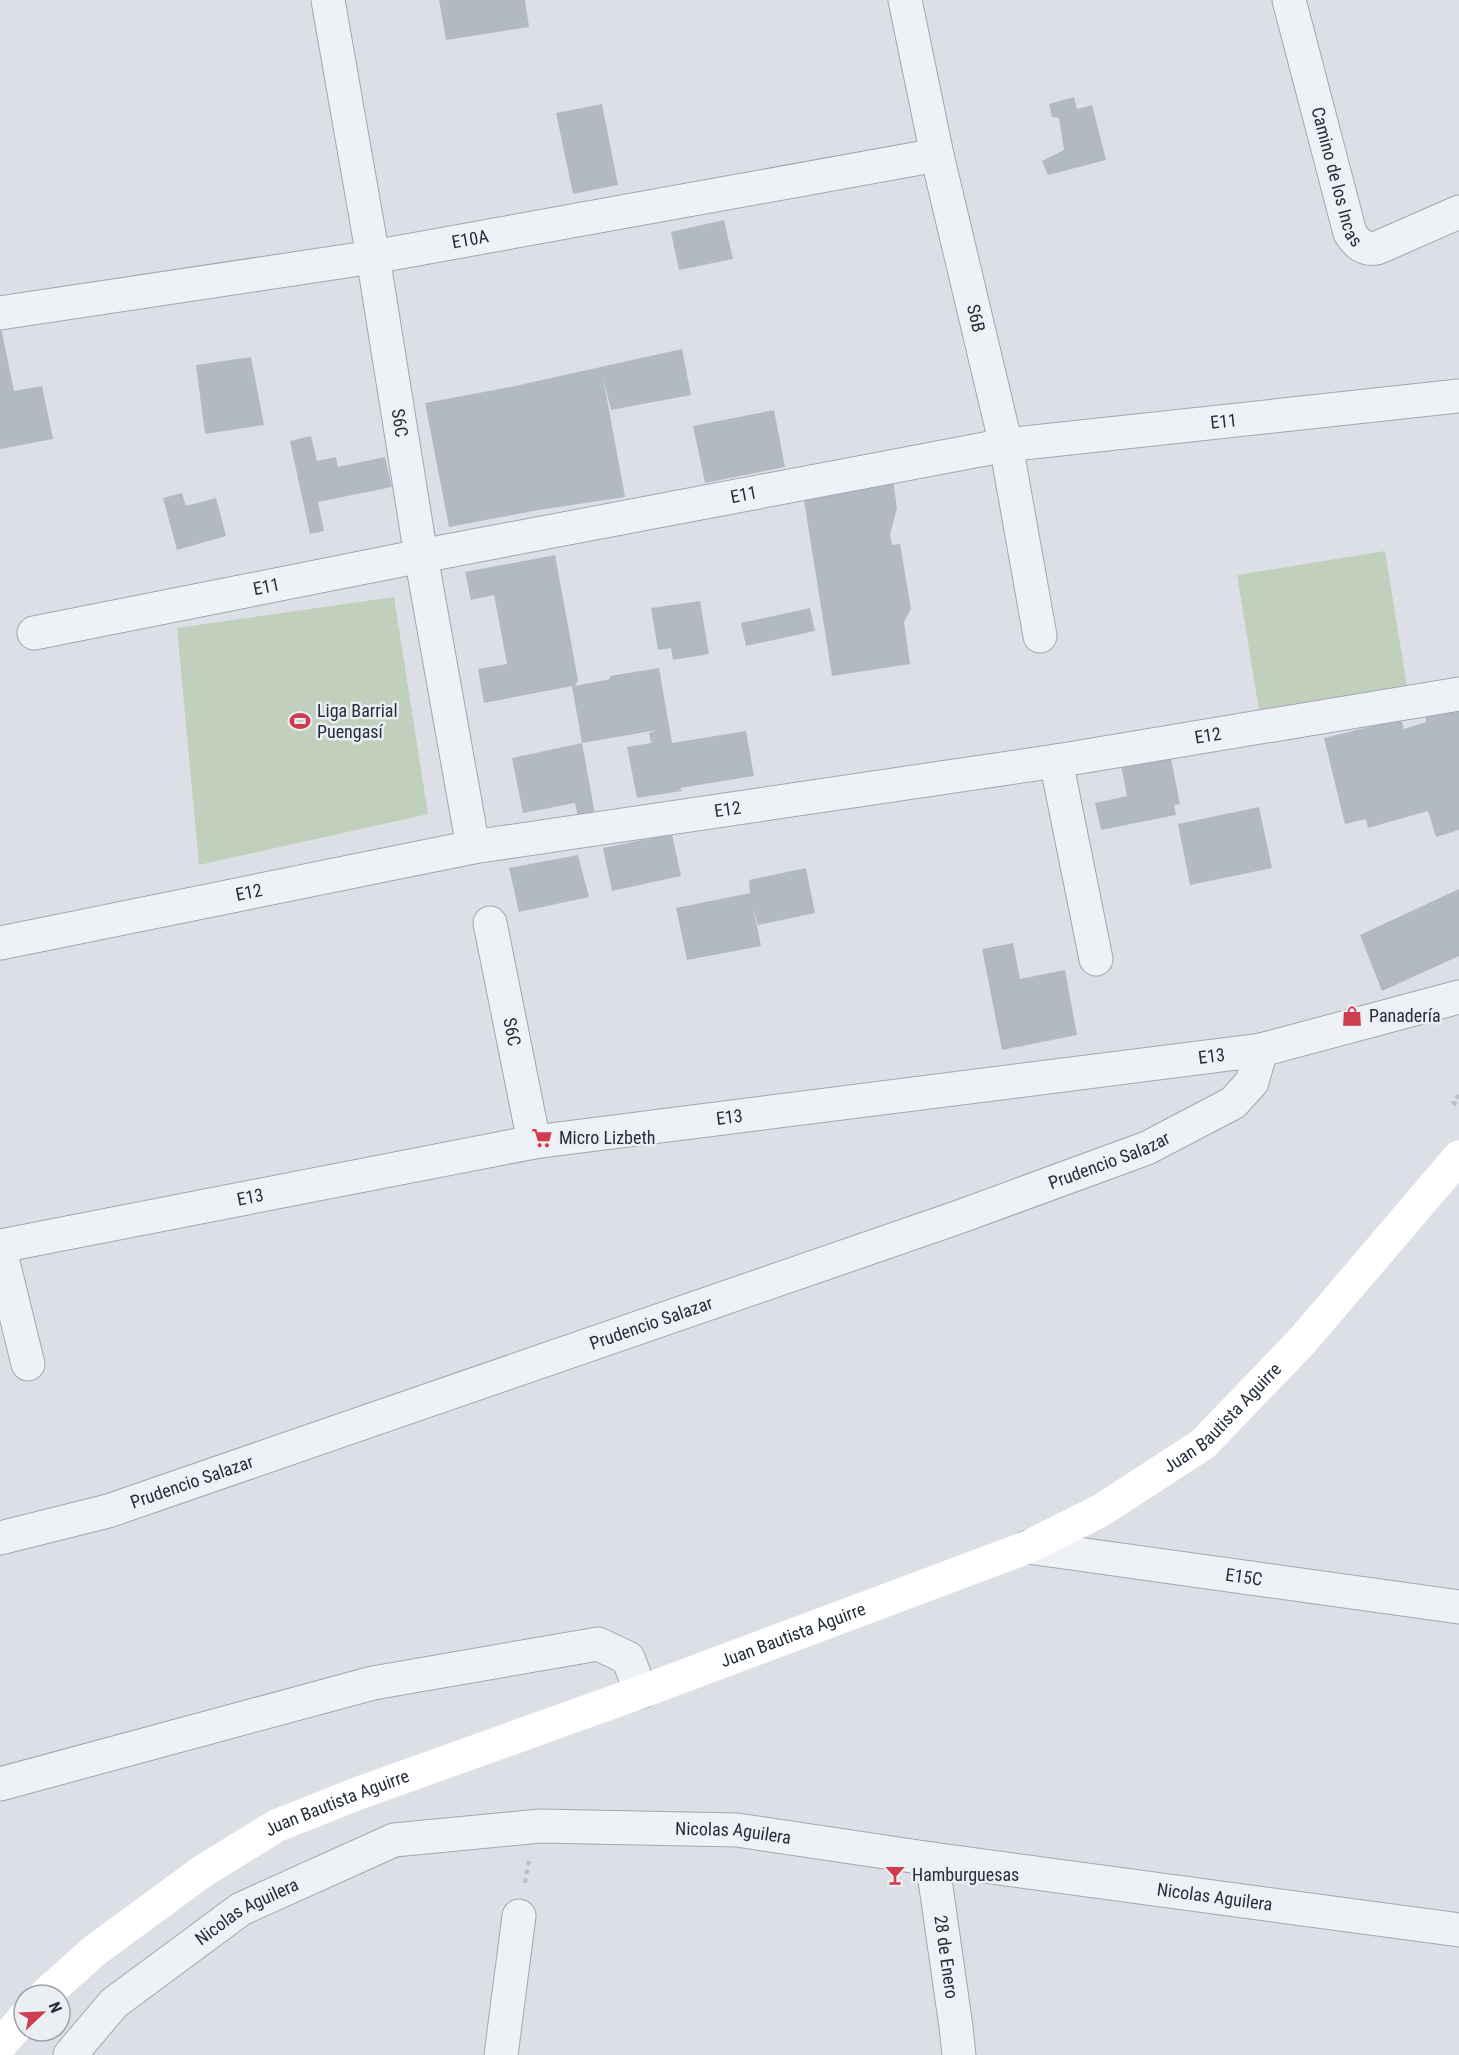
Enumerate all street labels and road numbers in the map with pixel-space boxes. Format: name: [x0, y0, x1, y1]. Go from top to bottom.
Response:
street label: Camino de los Incas: [1307, 105, 1367, 251]
street label: E10A: [450, 225, 491, 253]
street label: S6B: [963, 302, 990, 334]
street label: S6C: [388, 407, 413, 439]
street label: E11: [1209, 409, 1238, 433]
street label: E11: [728, 481, 759, 507]
street label: E11: [251, 573, 282, 599]
street label: E12: [1193, 723, 1223, 748]
street label: E12: [713, 797, 742, 821]
street label: E12: [234, 879, 264, 905]
street label: S6C: [499, 1016, 525, 1048]
street label: E13: [1197, 1044, 1226, 1068]
street label: E13: [715, 1105, 744, 1129]
street label: Prudencio Salazar: [1045, 1127, 1174, 1193]
street label: E13: [235, 1184, 265, 1210]
street label: Prudencio Salazar: [587, 1292, 716, 1354]
street label: Juan Bautista Aguirre: [1159, 1358, 1285, 1477]
street label: Prudencio Salazar: [127, 1450, 256, 1513]
street label: E15C: [1224, 1564, 1264, 1590]
street label: Juan Bautista Aguirre: [717, 1598, 868, 1671]
street label: Juan Bautista Aguirre: [261, 1765, 412, 1841]
street label: Nicolas Aguilera: [675, 1818, 792, 1848]
street label: Nicolas Aguilera: [191, 1873, 302, 1949]
street label: Nicolas Aguilera: [1156, 1878, 1274, 1915]
street label: 28 de Enero: [930, 1914, 963, 2000]

